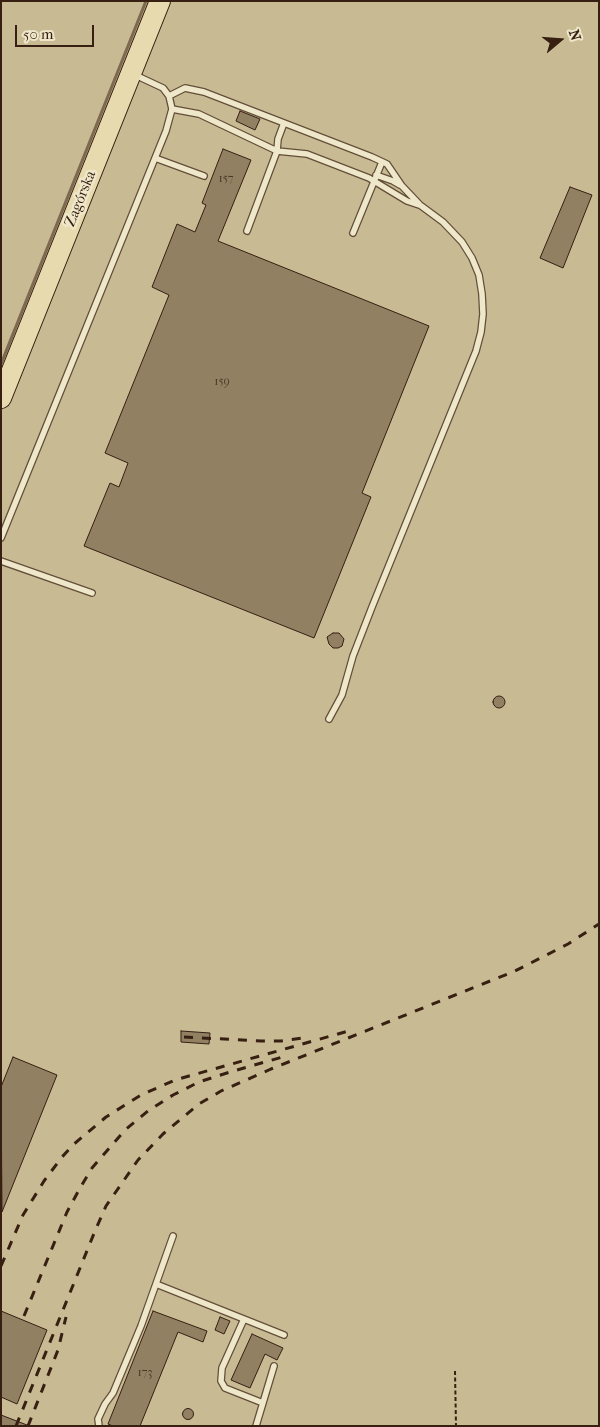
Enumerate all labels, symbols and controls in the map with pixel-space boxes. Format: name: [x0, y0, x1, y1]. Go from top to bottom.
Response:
scale bar: [18, 15, 96, 47]
north arrow: [535, 15, 585, 65]
text: 50 m: [23, 25, 53, 43]
text: N: [565, 28, 584, 43]
street label: Zagórska: [62, 168, 100, 230]
house number: 157: [218, 172, 234, 186]
house number: 159: [214, 375, 230, 389]
house number: 173: [138, 1366, 152, 1380]

